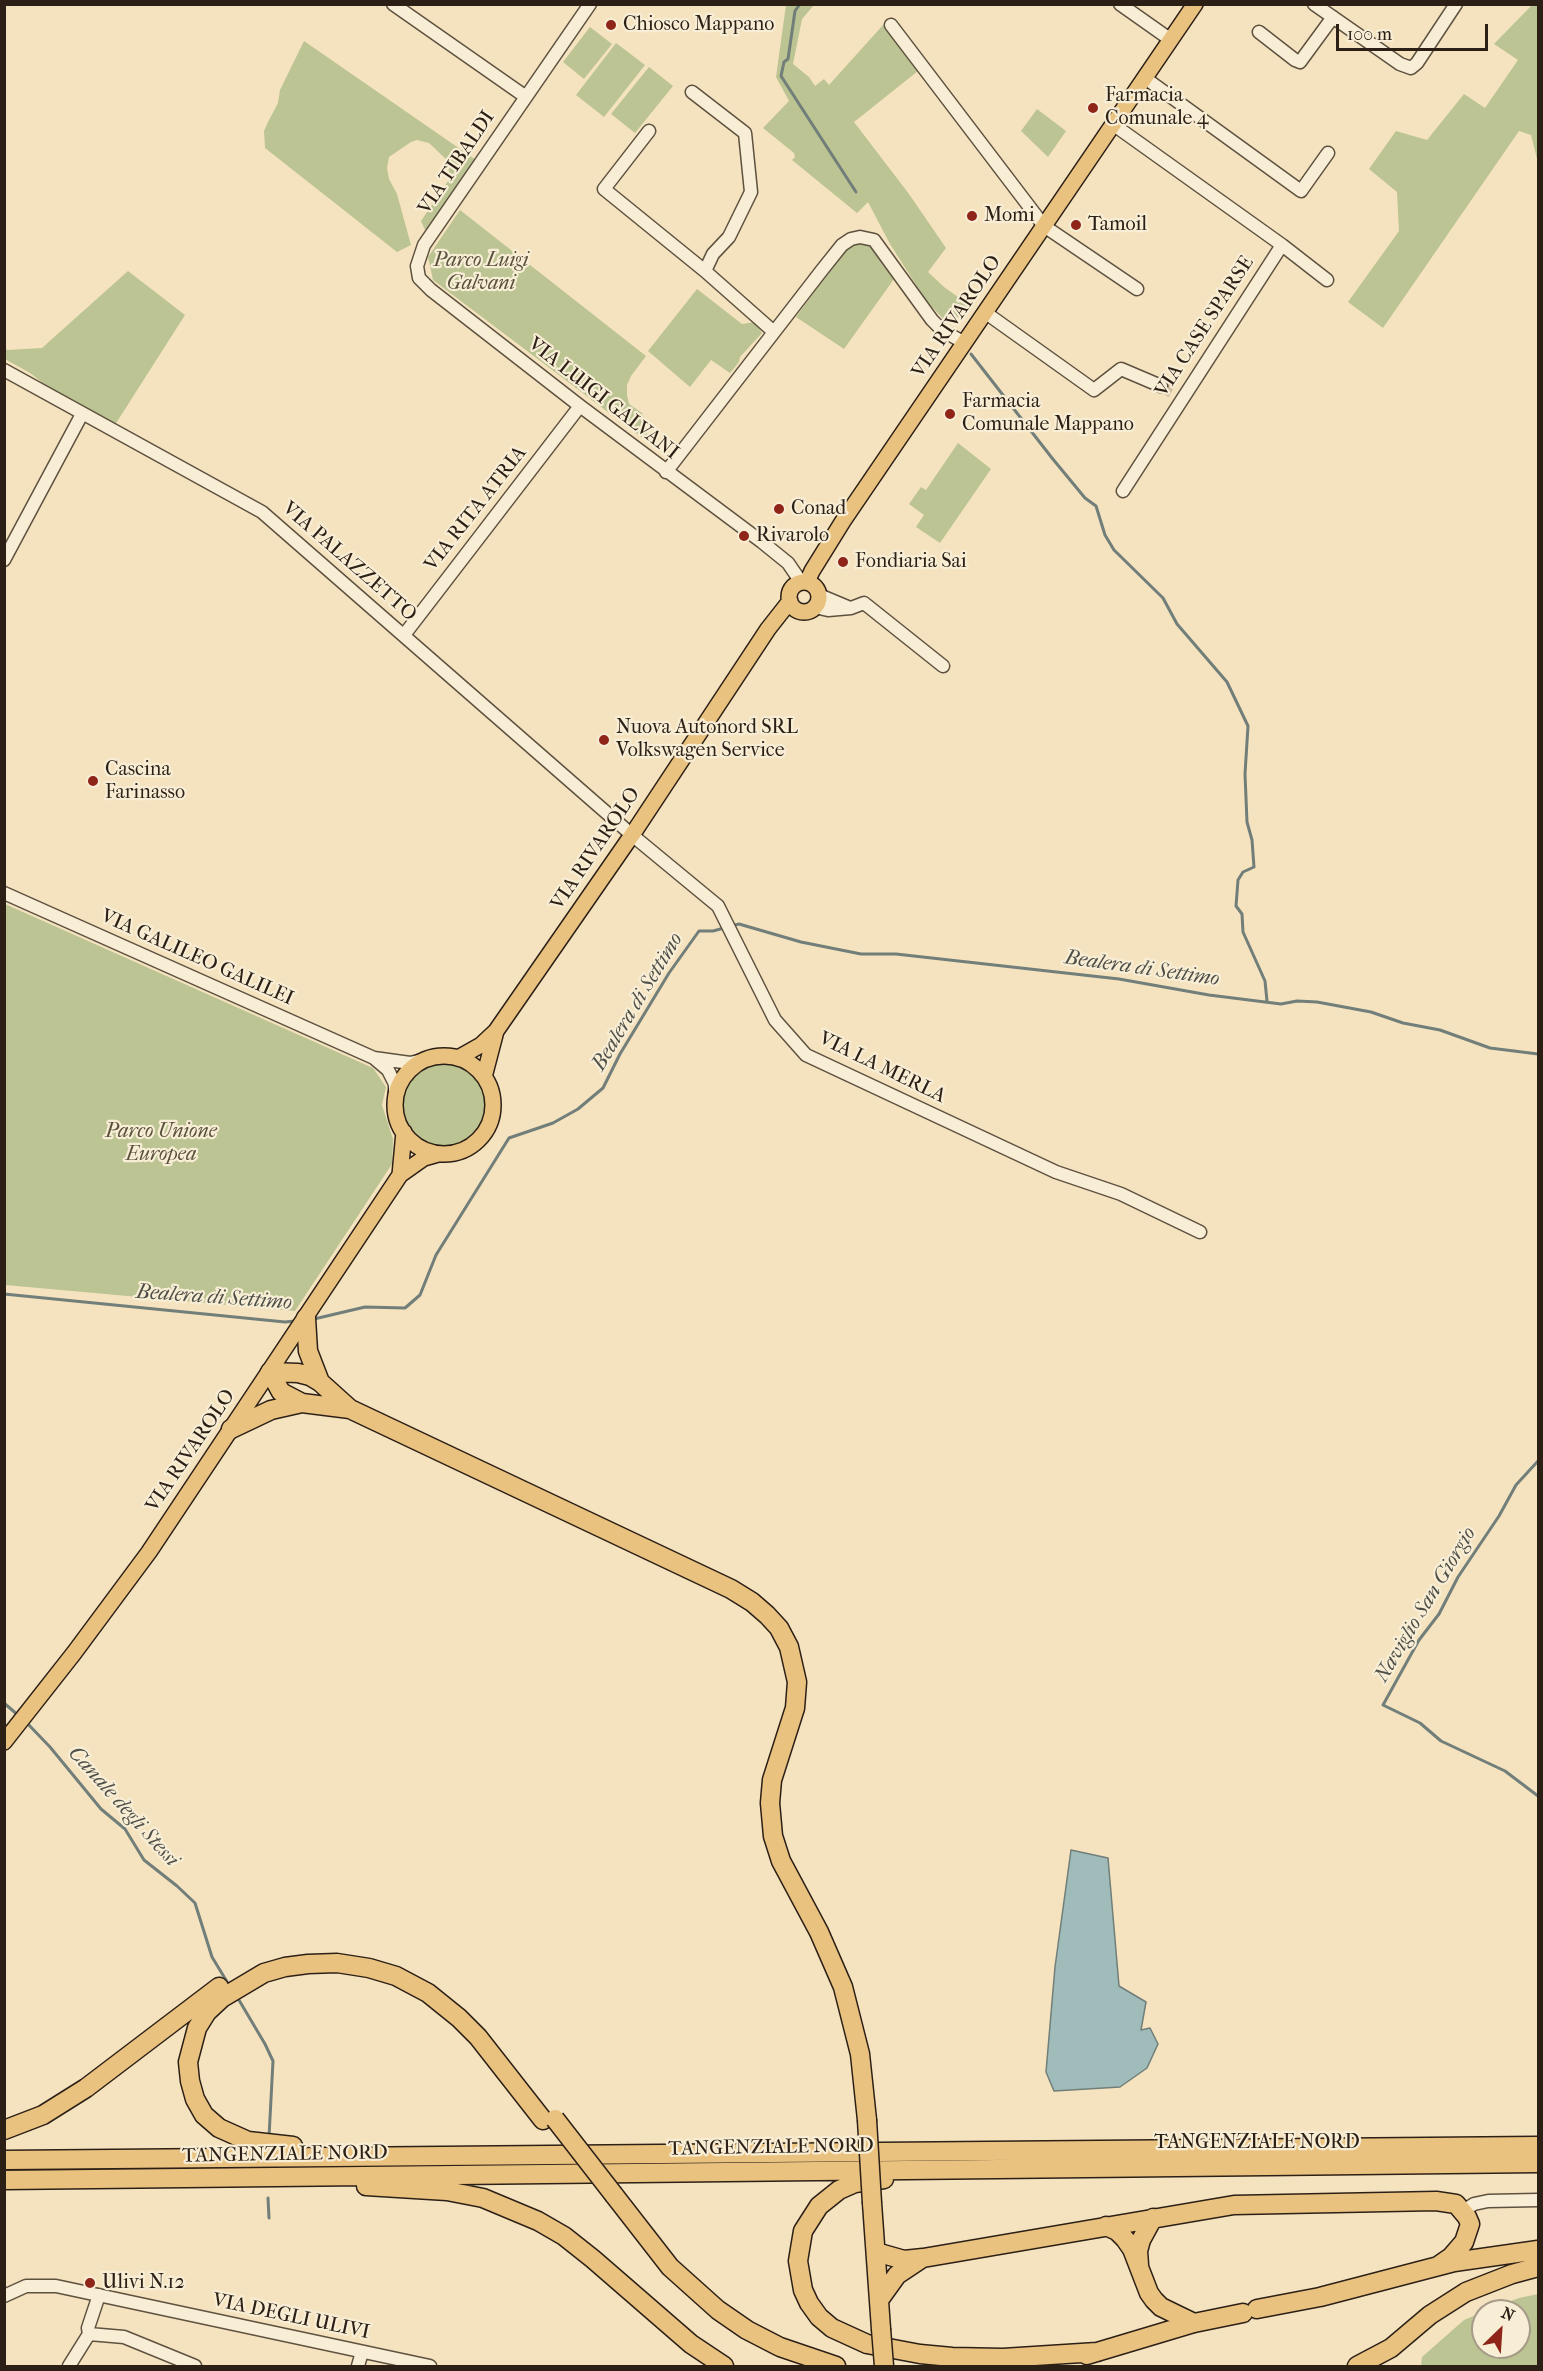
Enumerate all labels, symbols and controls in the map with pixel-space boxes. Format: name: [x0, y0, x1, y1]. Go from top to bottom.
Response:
scale bar: [1339, 12, 1490, 50]
place label: Chiosco Mappano: [623, 13, 774, 37]
marker: Chiosco Mappano: [604, 18, 618, 32]
text: 100 m: [1347, 24, 1392, 45]
place label: Farmacia Comunale 4: [1105, 84, 1208, 131]
marker: Farmacia Comunale 4: [1086, 101, 1100, 115]
street label: VIA TIBALDI: [413, 106, 501, 220]
place label: Momi: [984, 204, 1035, 228]
marker: Momi: [965, 209, 979, 223]
place label: Tamoil: [1088, 213, 1147, 237]
marker: Tamoil: [1069, 218, 1083, 232]
park label: Parco Luigi Galvani: [434, 249, 528, 296]
street label: VIA RIVAROLO: [907, 251, 1007, 383]
street label: VIA CASE SPARSE: [1151, 252, 1259, 402]
street label: VIA LUIGI GALVANI: [523, 333, 683, 465]
place label: Farmacia Comunale Mappano: [962, 390, 1134, 437]
marker: Farmacia Comunale Mappano: [943, 407, 957, 421]
street label: VIA RITA ATRIA: [420, 442, 532, 576]
street label: VIA PALAZZETTO: [277, 497, 421, 627]
place label: Conad: [791, 497, 846, 521]
marker: Conad: [772, 502, 786, 516]
place label: Rivarolo: [756, 524, 829, 548]
marker: Rivarolo: [737, 529, 751, 543]
place label: Fondiaria Sai: [855, 550, 967, 574]
marker: Fondiaria Sai: [836, 555, 850, 569]
place label: Nuova Autonord SRL Volkswagen Service: [616, 716, 798, 763]
marker: Nuova Autonord SRL Volkswagen Service: [597, 733, 611, 747]
place label: Cascina Farinasso: [105, 758, 185, 805]
marker: Cascina Farinasso: [86, 774, 100, 788]
street label: VIA RIVAROLO: [546, 783, 646, 915]
street label: VIA GALILEO GALILEI: [97, 905, 297, 1011]
water label: Bealera di Settimo: [587, 929, 689, 1075]
water label: Bealera di Settimo: [1063, 946, 1221, 992]
street label: VIA LA MERLA: [815, 1027, 949, 1109]
park label: Parco Unione Europea: [105, 1120, 217, 1167]
water label: Bealera di Settimo: [135, 1280, 293, 1316]
street label: VIA RIVAROLO: [141, 1385, 241, 1517]
water label: Naviglio San Giorgio: [1370, 1523, 1482, 1687]
water label: Canale degli Stessi: [62, 1742, 184, 1872]
street label: TANGENZIALE NORD: [1154, 2131, 1360, 2155]
street label: TANGENZIALE NORD: [668, 2134, 874, 2162]
street label: TANGENZIALE NORD: [182, 2141, 388, 2169]
place label: Ulivi N.12: [102, 2271, 185, 2295]
marker: Ulivi N.12: [83, 2276, 97, 2290]
street label: VIA DEGLI ULIVI: [210, 2289, 372, 2345]
north arrow: [1471, 2299, 1531, 2359]
text: N: [1498, 2303, 1517, 2325]

